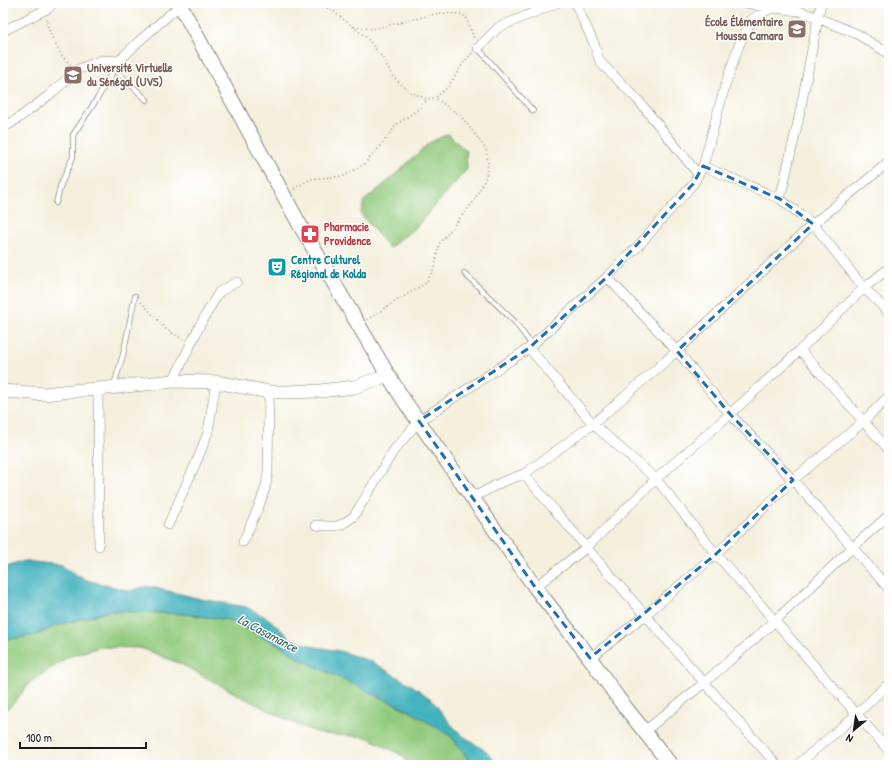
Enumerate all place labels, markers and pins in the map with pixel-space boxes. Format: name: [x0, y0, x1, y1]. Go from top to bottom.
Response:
place label: École Élémentaire Moussa Camara: [705, 13, 783, 44]
school or university icon: École Élémentaire Moussa Camara: [786, 18, 808, 40]
place label: Université Virtuelle du Sénégal (UVS): [87, 59, 173, 91]
school or university icon: Université Virtuelle du Sénégal (UVS): [62, 64, 84, 86]
place label: Pharmacie Providence: [324, 218, 371, 249]
pharmacy icon: Pharmacie Providence: [299, 223, 321, 245]
place label: Centre Culturel Régional de Kolda: [291, 251, 366, 283]
theatre icon: Centre Culturel Régional de Kolda: [266, 256, 288, 278]

